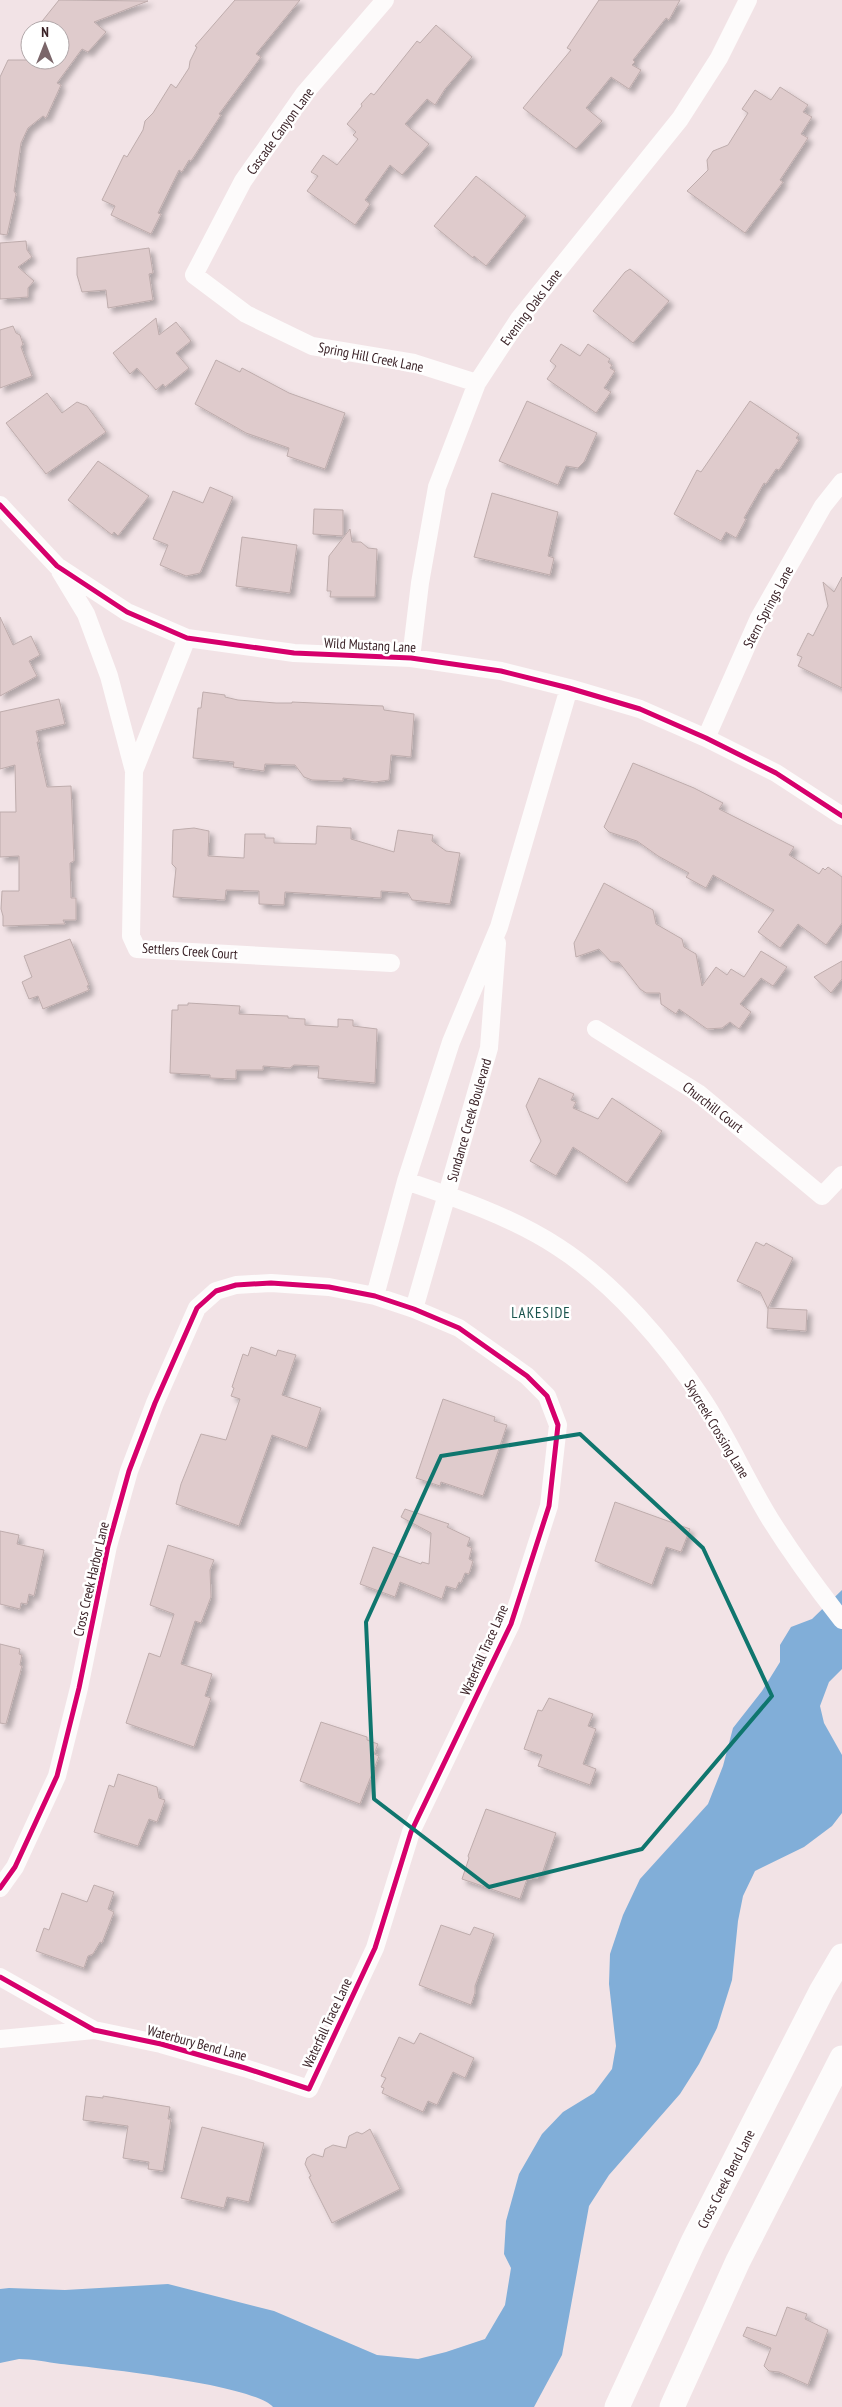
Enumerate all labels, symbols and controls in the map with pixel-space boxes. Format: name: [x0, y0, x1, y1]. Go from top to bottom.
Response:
north arrow: [20, 20, 70, 70]
text: N: [41, 23, 49, 41]
street label: Cascade Canyon Lane: [242, 84, 318, 178]
street label: Evening Oaks Lane: [496, 265, 566, 349]
street label: Spring Hill Creek Lane: [317, 338, 425, 376]
street label: Stern Springs Lane: [739, 563, 797, 651]
street label: Wild Mustang Lane: [323, 634, 417, 656]
street label: Settlers Creek Court: [142, 939, 239, 963]
street label: Sundance Creek Boulevard: [443, 1056, 495, 1184]
street label: Churchill Court: [679, 1078, 747, 1136]
district label: LAKESIDE: [511, 1303, 571, 1322]
street label: Skycreek Crossing Lane: [680, 1376, 754, 1482]
street label: Cross Creek Harbor Lane: [69, 1520, 113, 1638]
street label: Waterfall Trace Lane: [456, 1602, 512, 1698]
street label: Waterfall Trace Lane: [298, 1975, 356, 2071]
street label: Waterbury Bend Lane: [145, 2021, 249, 2065]
street label: Cross Creek Bend Lane: [693, 2126, 759, 2232]

